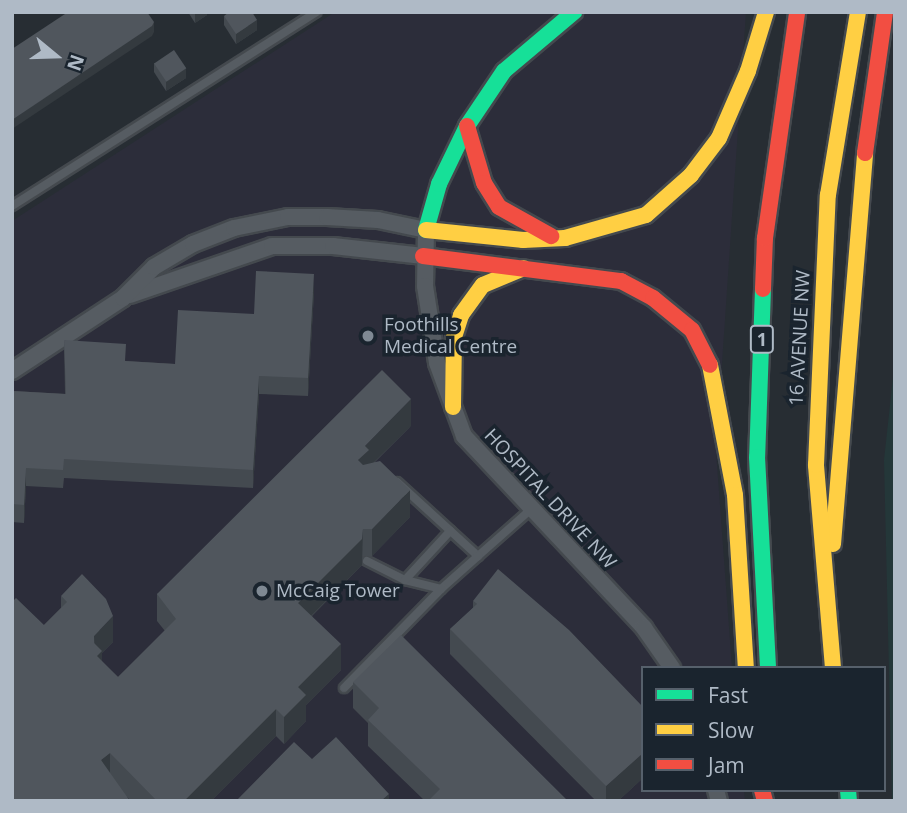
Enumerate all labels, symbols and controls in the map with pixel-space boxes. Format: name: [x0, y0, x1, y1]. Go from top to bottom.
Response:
north arrow: [21, 21, 91, 91]
text: N: [61, 51, 91, 74]
street label: 16 AVENUE NW: [785, 269, 815, 407]
place label: Foothills Medical Centre: [384, 314, 517, 358]
road number: 1: [750, 324, 774, 354]
marker: Foothills Medical Centre: [358, 326, 378, 346]
street label: HOSPITAL DRIVE NW: [479, 424, 621, 574]
place label: McCaig Tower: [276, 580, 400, 602]
marker: McCaig Tower: [254, 583, 270, 599]
legend: [641, 666, 886, 792]
text: Fast: [708, 681, 748, 709]
text: Slow: [708, 716, 754, 744]
text: Jam: [708, 751, 745, 779]

